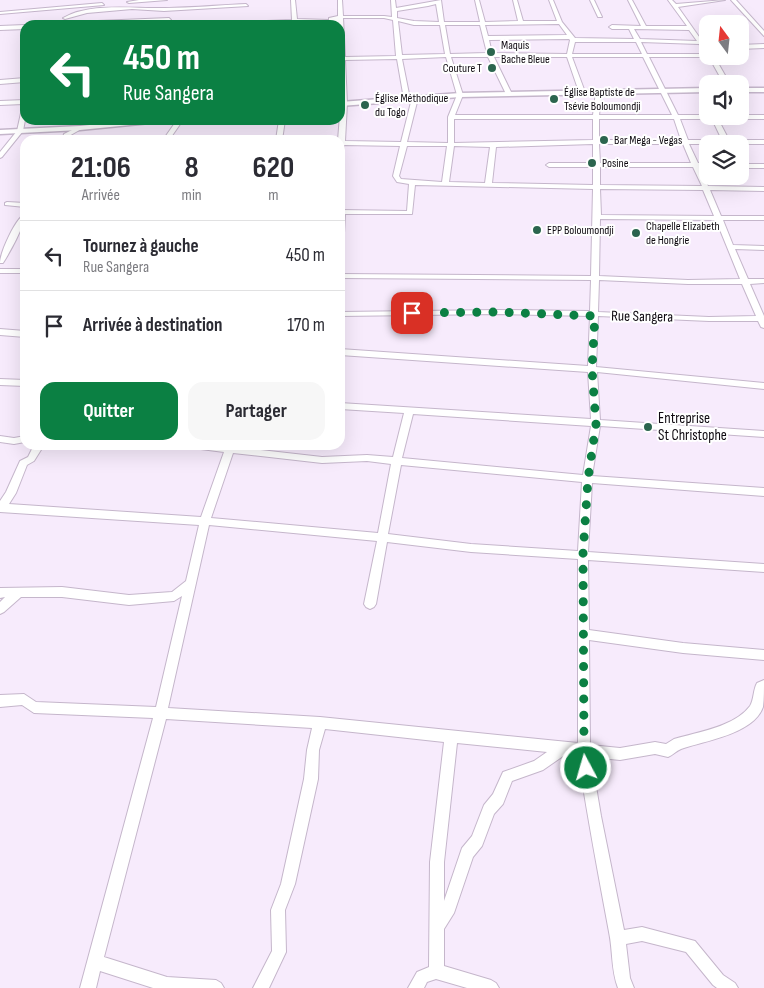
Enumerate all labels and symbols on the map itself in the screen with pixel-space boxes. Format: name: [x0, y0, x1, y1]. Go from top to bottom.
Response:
north arrow: [699, 15, 749, 65]
place label: Maquis Bache Bleue: [501, 38, 550, 67]
marker: Maquis Bache Bleue: [485, 46, 497, 58]
place label: Couture T: [443, 61, 482, 76]
marker: Couture T: [486, 62, 498, 74]
place label: Église Baptiste de Tsévie Boloumondji: [564, 85, 641, 114]
place label: Église Méthodique du Togo: [375, 91, 448, 120]
marker: Église Baptiste de Tsévie Boloumondji: [548, 93, 560, 105]
marker: Église Méthodique du Togo: [359, 99, 371, 111]
place label: Bar Mega - Vegas: [614, 133, 682, 148]
marker: Bar Mega - Vegas: [598, 134, 610, 146]
place label: Posine: [602, 156, 629, 171]
marker: Posine: [586, 157, 598, 169]
place label: Chapelle Elizabeth de Hongrie: [646, 219, 720, 248]
place label: EPP Boloumondji: [547, 223, 614, 238]
marker: EPP Boloumondji: [531, 224, 543, 236]
marker: Chapelle Elizabeth de Hongrie: [630, 227, 642, 239]
pin: [391, 292, 433, 334]
street label: Rue Sangera: [611, 306, 673, 327]
place label: Entreprise St Christophe: [658, 409, 727, 445]
marker: Entreprise St Christophe: [642, 421, 654, 433]
position arrow: [559, 741, 611, 793]

